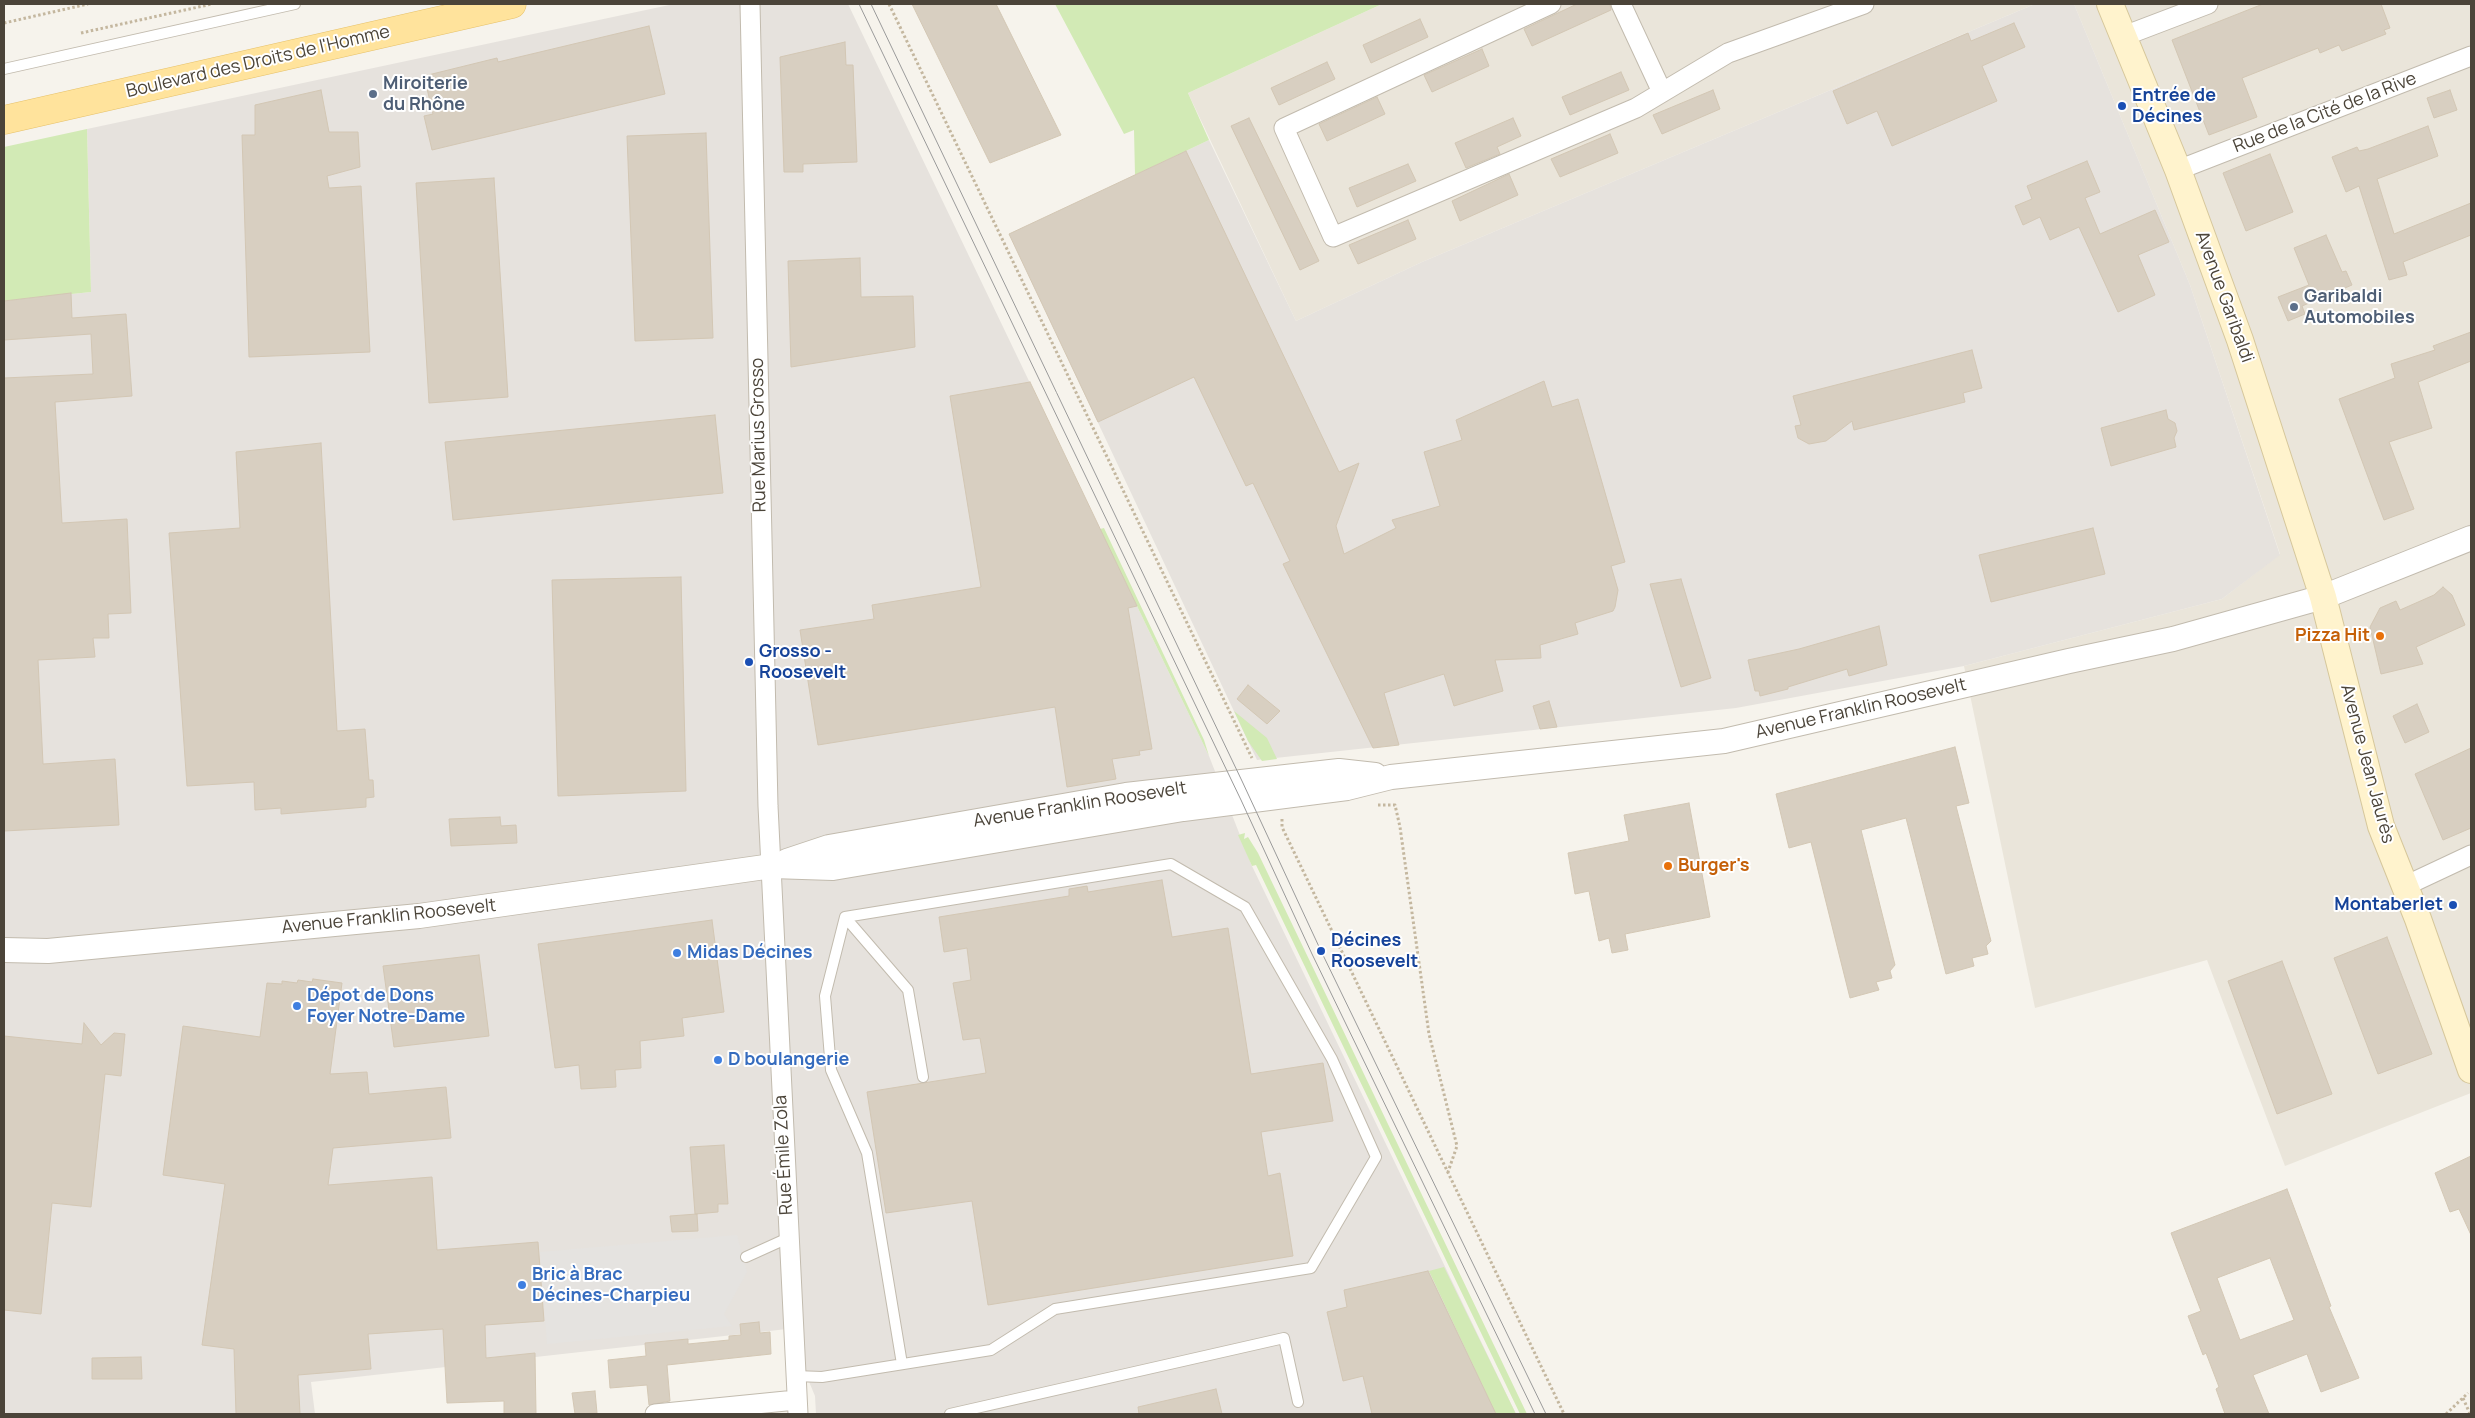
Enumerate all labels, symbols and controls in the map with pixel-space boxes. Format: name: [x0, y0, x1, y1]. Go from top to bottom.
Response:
street label: Boulevard des Droits de l'Homme: [124, 21, 392, 103]
street label: Rue de la Cité de la Rive: [2230, 68, 2420, 158]
place label: Miroiterie du Rhône: [383, 73, 468, 116]
place label: Entrée de Décines: [2132, 85, 2216, 128]
marker: Miroiterie du Rhône: [367, 88, 379, 100]
marker: Entrée de Décines: [2116, 100, 2128, 112]
street label: Avenue Garibaldi: [2190, 228, 2258, 366]
place label: Garibaldi Automobiles: [2304, 286, 2415, 328]
marker: Garibaldi Automobiles: [2288, 301, 2300, 313]
street label: Rue Marius Grosso: [747, 357, 771, 513]
place label: Pizza Hit: [2295, 625, 2370, 647]
marker: Pizza Hit: [2374, 630, 2386, 642]
place label: Grosso - Roosevelt: [759, 641, 846, 684]
marker: Grosso - Roosevelt: [743, 656, 755, 668]
street label: Avenue Franklin Roosevelt: [1754, 674, 1968, 744]
street label: Avenue Jean Jaurès: [2335, 682, 2399, 846]
street label: Avenue Franklin Roosevelt: [972, 777, 1188, 833]
place label: Burger's: [1678, 855, 1750, 877]
marker: Burger's: [1662, 860, 1674, 872]
place label: Montaberlet: [2334, 894, 2443, 916]
street label: Avenue Franklin Roosevelt: [281, 895, 497, 939]
marker: Montaberlet: [2447, 899, 2459, 911]
place label: Décines Roosevelt: [1331, 930, 1418, 972]
place label: Midas Décines: [687, 942, 813, 964]
marker: Décines Roosevelt: [1315, 945, 1327, 957]
marker: Midas Décines: [671, 947, 683, 959]
place label: Dépot de Dons Foyer Notre-Dame: [307, 985, 465, 1028]
marker: Dépot de Dons Foyer Notre-Dame: [291, 1000, 303, 1012]
place label: D boulangerie: [728, 1049, 849, 1071]
marker: D boulangerie: [712, 1054, 724, 1066]
street label: Rue Émile Zola: [770, 1094, 798, 1216]
place label: Bric à Brac Décines-Charpieu: [532, 1264, 690, 1306]
marker: Bric à Brac Décines-Charpieu: [516, 1279, 528, 1291]

